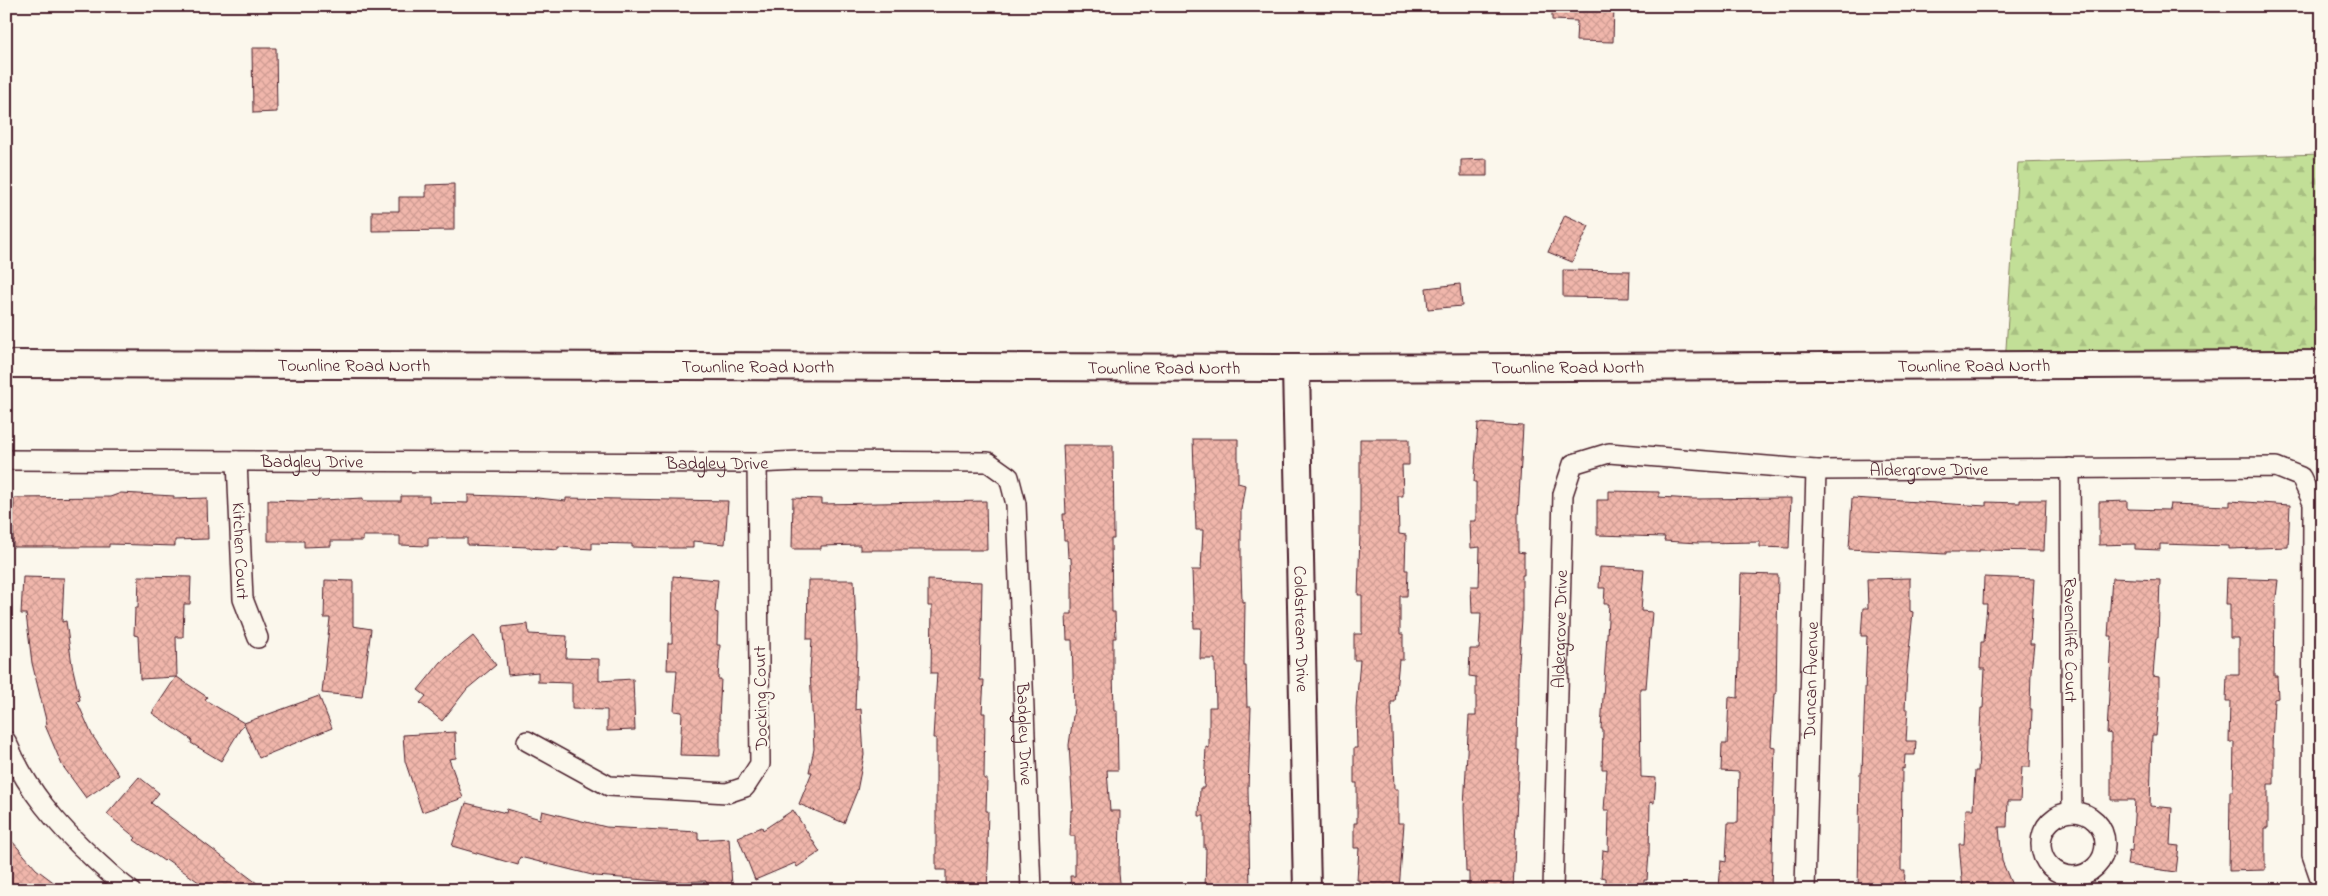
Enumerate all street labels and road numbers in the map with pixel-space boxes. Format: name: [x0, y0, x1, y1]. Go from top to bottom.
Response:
street label: Townline Road North: [278, 354, 430, 380]
street label: Townline Road North: [1898, 354, 2050, 381]
street label: Townline Road North: [682, 355, 834, 382]
street label: Townline Road North: [1088, 356, 1240, 383]
street label: Townline Road North: [1492, 356, 1644, 382]
street label: Badgley Drive: [260, 450, 364, 477]
street label: Badgley Drive: [665, 451, 770, 479]
street label: Aldergrove Drive: [1869, 458, 1989, 485]
street label: Kitchen Court: [224, 502, 254, 600]
street label: Coldstream Drive: [1285, 565, 1314, 693]
street label: Aldergrove Drive: [1547, 569, 1576, 689]
street label: Ravencliffe Court: [2056, 577, 2082, 703]
street label: Duncan Avenue: [1798, 620, 1827, 740]
street label: Docking Court: [748, 646, 777, 751]
street label: Badgley Drive: [1008, 681, 1038, 787]

